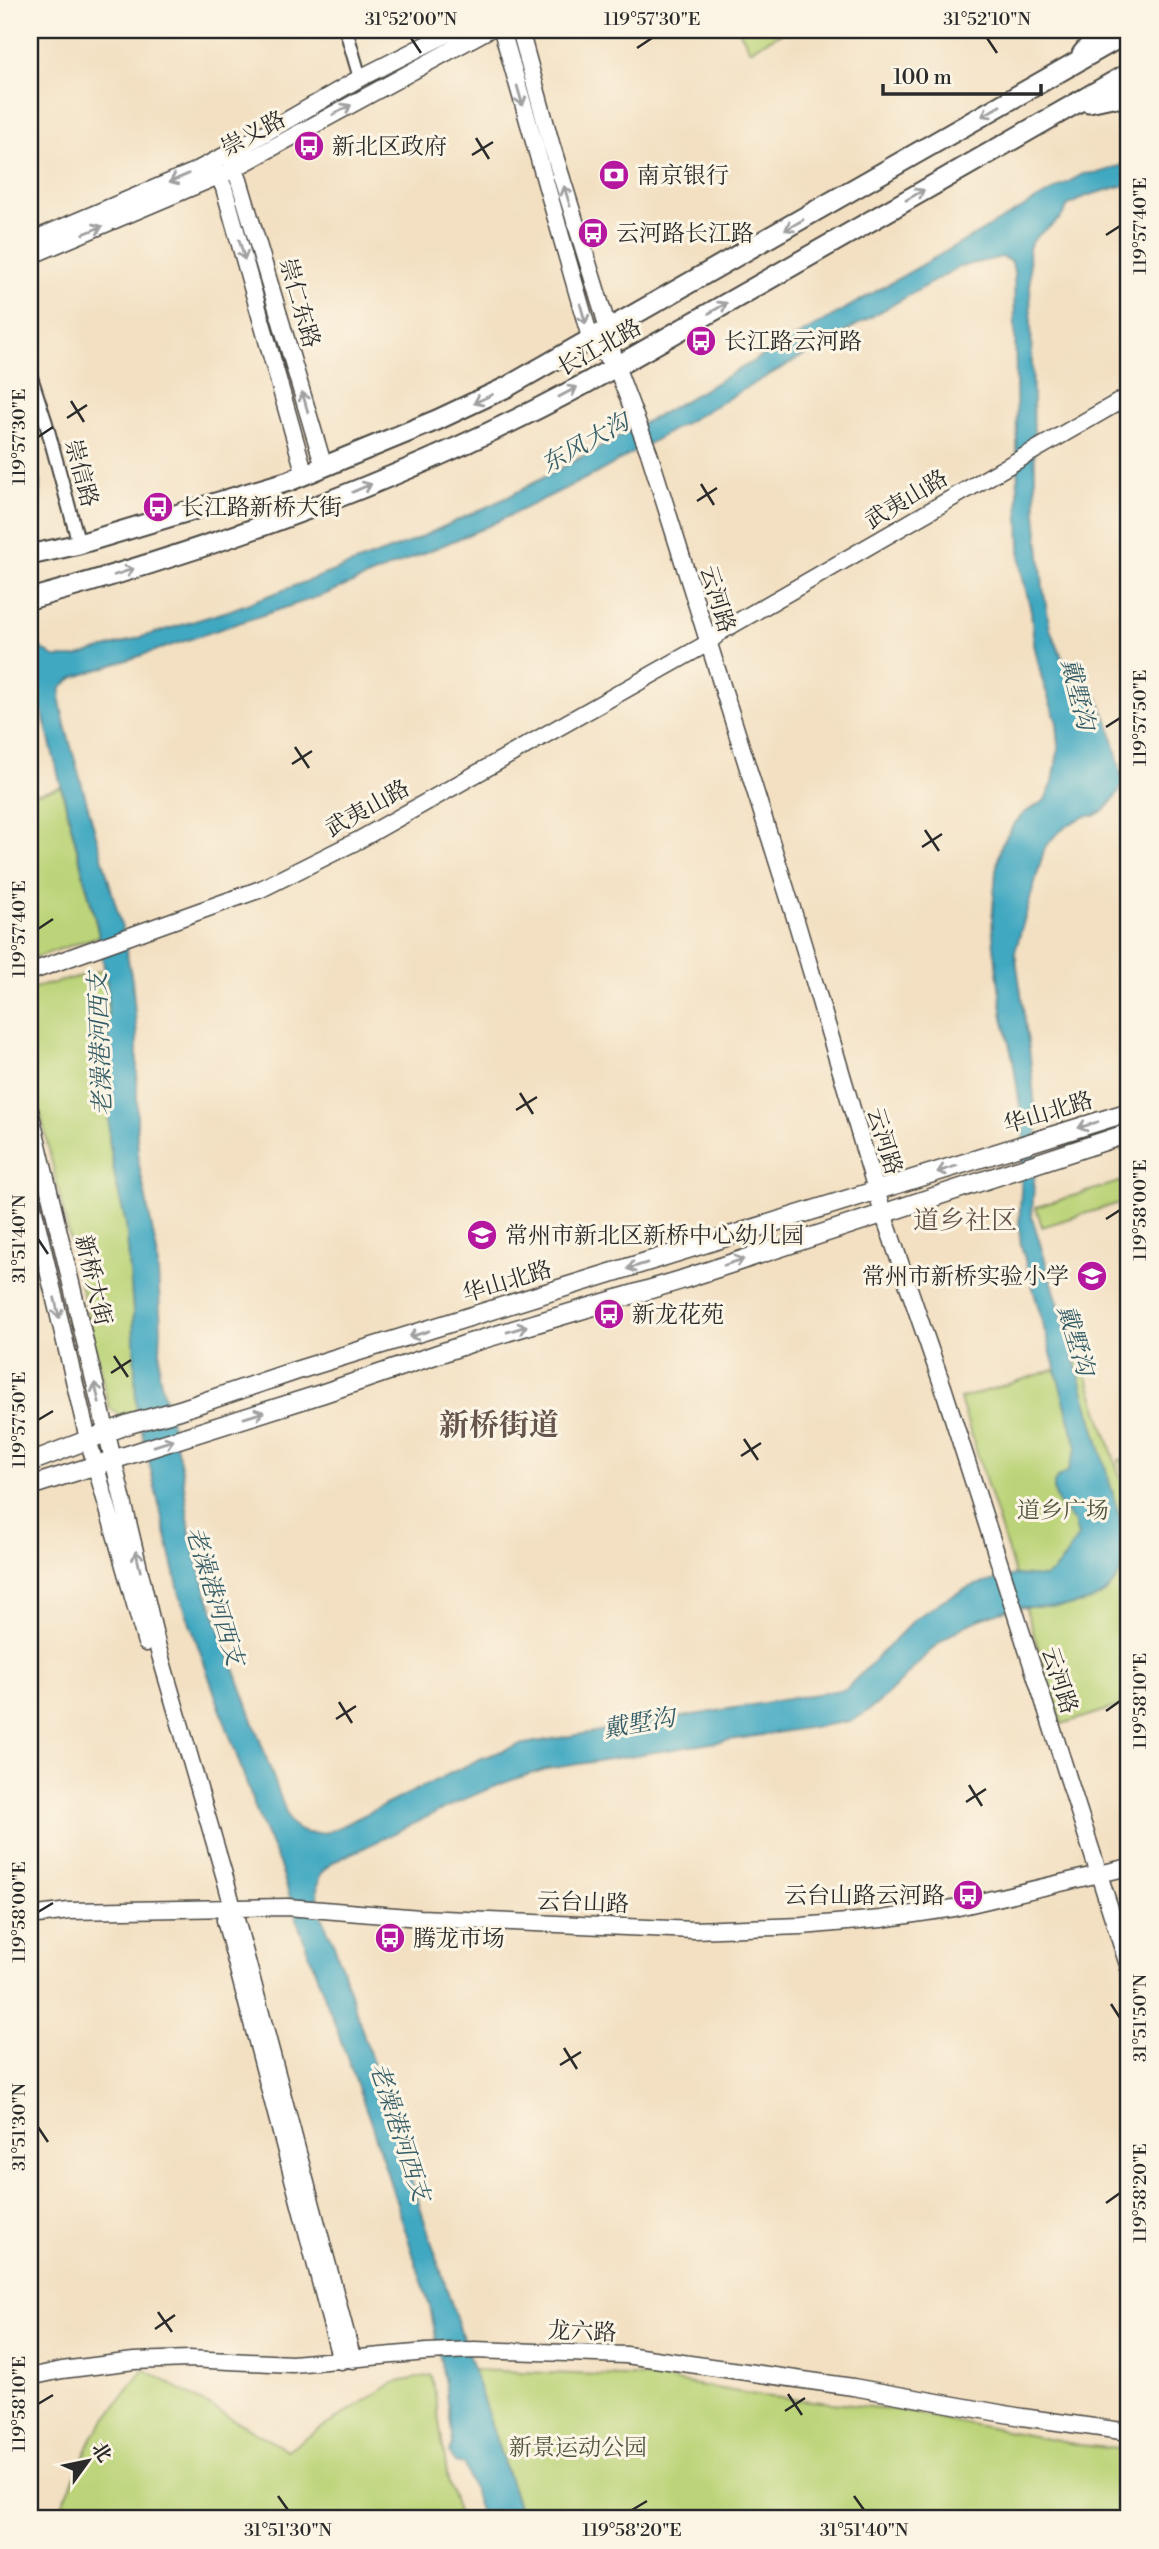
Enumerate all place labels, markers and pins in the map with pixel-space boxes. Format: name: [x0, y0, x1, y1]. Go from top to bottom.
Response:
bus stop icon: 新北区政府: [292, 129, 326, 163]
place label: 新北区政府: [332, 133, 447, 161]
bank icon: 南京银行: [597, 158, 631, 192]
place label: 南京银行: [637, 162, 729, 190]
bus stop icon: 云河路长江路: [576, 216, 610, 250]
place label: 云河路长江路: [616, 220, 754, 248]
bus stop icon: 长江路云河路: [684, 324, 718, 358]
place label: 长江路云河路: [724, 328, 862, 356]
bus stop icon: 长江路新桥大街: [141, 490, 175, 524]
place label: 长江路新桥大街: [181, 494, 342, 522]
school or university icon: 常州市新北区新桥中心幼儿园: [465, 1218, 499, 1252]
place label: 常州市新北区新桥中心幼儿园: [505, 1222, 804, 1250]
school or university icon: 常州市新桥实验小学: [1075, 1259, 1109, 1293]
place label: 常州市新桥实验小学: [862, 1263, 1069, 1291]
bus stop icon: 新龙花苑: [592, 1297, 626, 1331]
place label: 新龙花苑: [632, 1301, 724, 1329]
bus stop icon: 云台山路云河路: [951, 1878, 985, 1912]
place label: 云台山路云河路: [784, 1882, 945, 1910]
bus stop icon: 腾龙市场: [373, 1921, 407, 1955]
place label: 腾龙市场: [413, 1925, 505, 1953]

